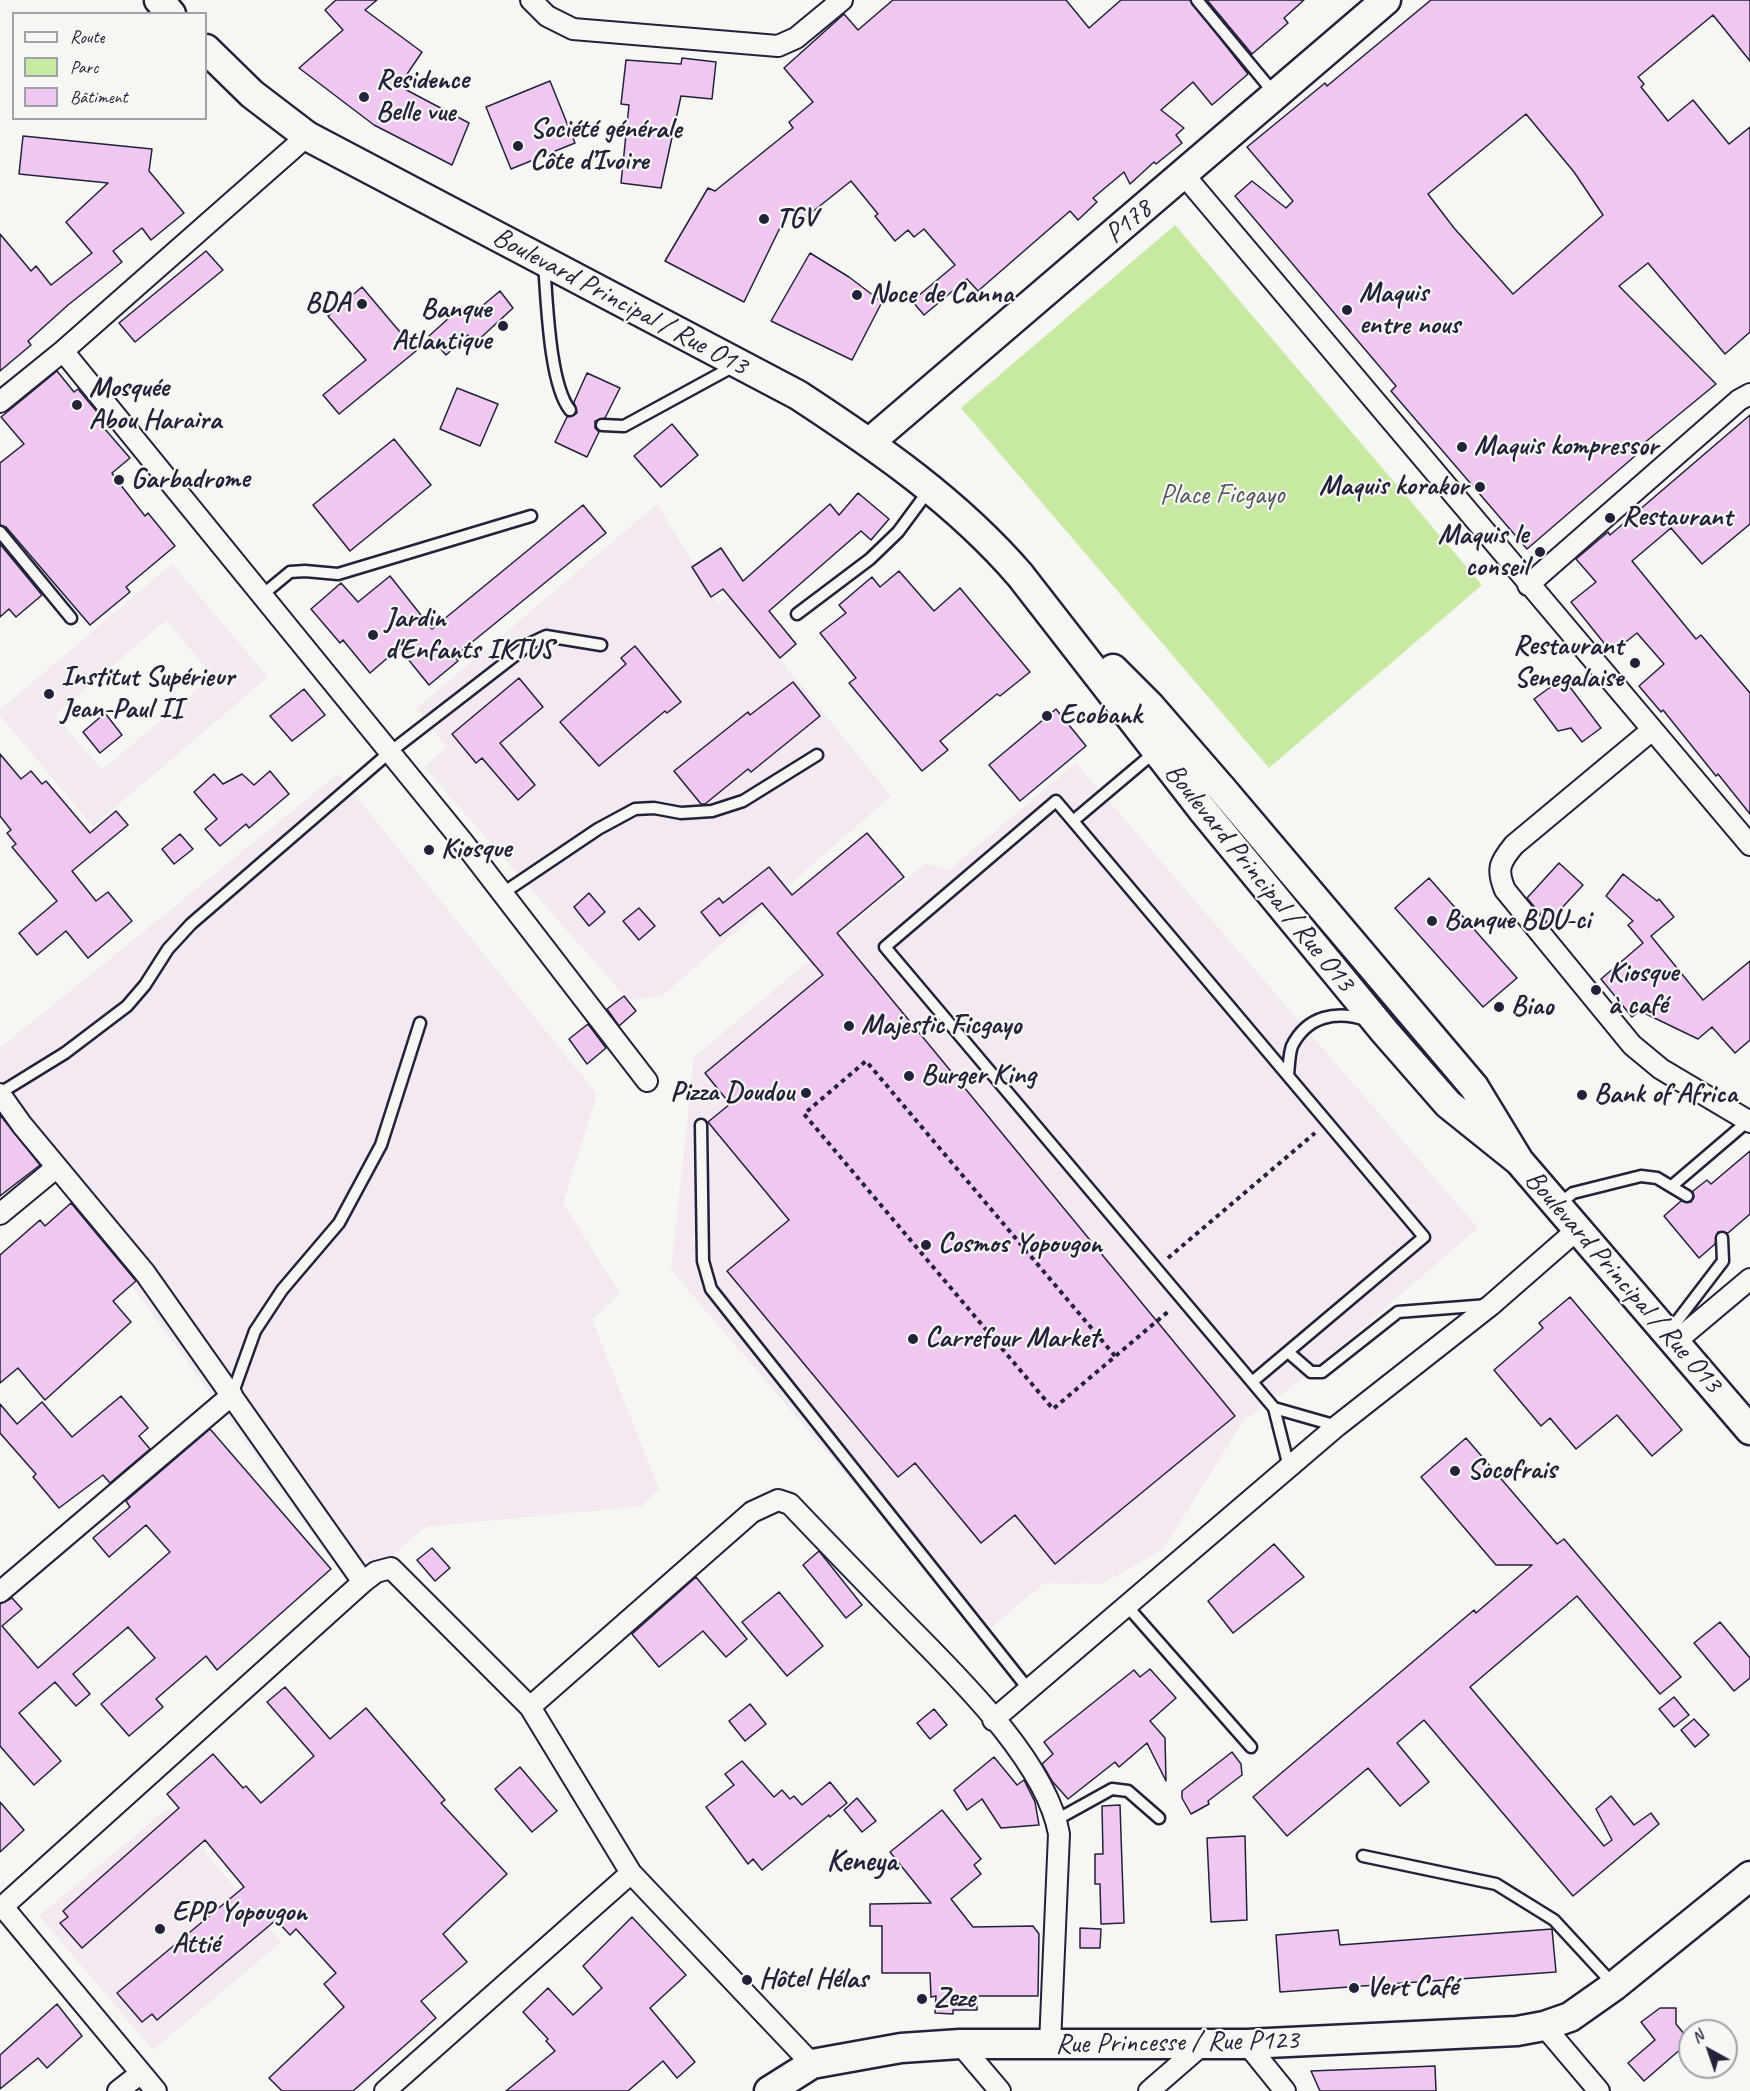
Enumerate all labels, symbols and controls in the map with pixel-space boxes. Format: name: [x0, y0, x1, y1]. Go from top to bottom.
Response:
legend: [12, 12, 207, 120]
text: Route: [70, 26, 104, 48]
text: Parc: [70, 56, 98, 78]
place label: Residence Belle vue: [376, 64, 469, 130]
text: Bâtiment: [70, 86, 128, 108]
marker: Residence Belle vue: [357, 90, 371, 104]
place label: Société générale Côte d’Ivoire: [530, 113, 682, 179]
marker: Société générale Côte d’Ivoire: [511, 139, 525, 153]
street label: P178: [1099, 193, 1159, 251]
place label: TGV: [776, 202, 816, 236]
marker: TGV: [757, 212, 771, 226]
street label: Boulevard Principal / Rue O13: [487, 221, 753, 383]
place label: Maquis entre nous: [1359, 277, 1460, 343]
place label: Noce de Canna: [869, 278, 1013, 312]
place label: BDA: [305, 287, 350, 321]
marker: Noce de Canna: [850, 288, 864, 302]
place label: Banque Atlantique: [392, 293, 491, 359]
marker: BDA: [355, 297, 369, 311]
marker: Maquis entre nous: [1340, 303, 1354, 317]
marker: Banque Atlantique: [496, 319, 510, 333]
place label: Mosquée Abou Haraira: [89, 372, 221, 438]
marker: Mosquée Abou Haraira: [70, 398, 84, 412]
place label: Maquis kompressor: [1474, 430, 1658, 464]
marker: Maquis kompressor: [1455, 440, 1469, 454]
place label: Garbadrome: [131, 463, 249, 497]
place label: Maquis korakor: [1319, 470, 1468, 504]
marker: Garbadrome: [112, 473, 126, 487]
park label: Place Ficgayo: [1160, 479, 1284, 513]
marker: Maquis korakor: [1473, 480, 1487, 494]
place label: Restaurant: [1622, 501, 1732, 535]
marker: Restaurant: [1603, 511, 1617, 525]
place label: Maquis le conseil: [1438, 519, 1528, 585]
marker: Maquis le conseil: [1533, 545, 1547, 559]
place label: Jardin d'Enfants IKTUS: [385, 602, 553, 668]
marker: Jardin d'Enfants IKTUS: [366, 628, 380, 642]
place label: Restaurant Senegalaise: [1513, 630, 1623, 696]
marker: Restaurant Senegalaise: [1628, 656, 1642, 670]
place label: Institut Supérieur Jean-Paul II: [61, 661, 234, 727]
marker: Institut Supérieur Jean-Paul II: [42, 687, 56, 701]
place label: Ecobank: [1059, 699, 1142, 733]
marker: Ecobank: [1040, 709, 1054, 723]
street label: Boulevard Principal / Rue O13: [1157, 757, 1361, 999]
place label: Kiosque: [441, 833, 511, 867]
marker: Kiosque: [422, 843, 436, 857]
place label: Banque BDU-ci: [1444, 904, 1590, 938]
marker: Banque BDU-ci: [1425, 914, 1439, 928]
place label: Kiosque à café: [1608, 957, 1678, 1023]
marker: Kiosque à café: [1589, 983, 1603, 997]
place label: Biao: [1511, 990, 1553, 1024]
marker: Biao: [1492, 1000, 1506, 1014]
place label: Majestic Ficgayo: [861, 1009, 1021, 1043]
marker: Majestic Ficgayo: [842, 1019, 856, 1033]
place label: Burger King: [921, 1059, 1036, 1093]
marker: Burger King: [902, 1069, 916, 1083]
place label: Pizza Doudou: [670, 1076, 794, 1110]
place label: Bank of Africa: [1594, 1078, 1737, 1112]
marker: Pizza Doudou: [799, 1086, 813, 1100]
marker: Bank of Africa: [1575, 1088, 1589, 1102]
street label: Boulevard Principal / Rue O13: [1517, 1164, 1729, 1400]
place label: Cosmos Yopougon: [938, 1228, 1102, 1262]
marker: Cosmos Yopougon: [919, 1238, 933, 1252]
place label: Carrefour Market: [925, 1322, 1098, 1356]
marker: Carrefour Market: [906, 1332, 920, 1346]
place label: Socofrais: [1467, 1454, 1557, 1488]
marker: Socofrais: [1448, 1464, 1462, 1478]
district label: Keneya: [827, 1844, 897, 1880]
place label: EPP Yopougon Attié: [172, 1896, 307, 1962]
marker: EPP Yopougon Attié: [153, 1922, 167, 1936]
place label: Hôtel Hélas: [759, 1963, 868, 1997]
place label: Vert Café: [1366, 1971, 1458, 2005]
marker: Hôtel Hélas: [740, 1973, 754, 1987]
marker: Vert Café: [1347, 1981, 1361, 1995]
place label: Zeze: [934, 1982, 975, 2016]
marker: Zeze: [915, 1992, 929, 2006]
north arrow: [1678, 2019, 1738, 2079]
street label: Rue Princesse / Rue P123: [1055, 2024, 1299, 2062]
text: N: [1687, 2026, 1708, 2048]

